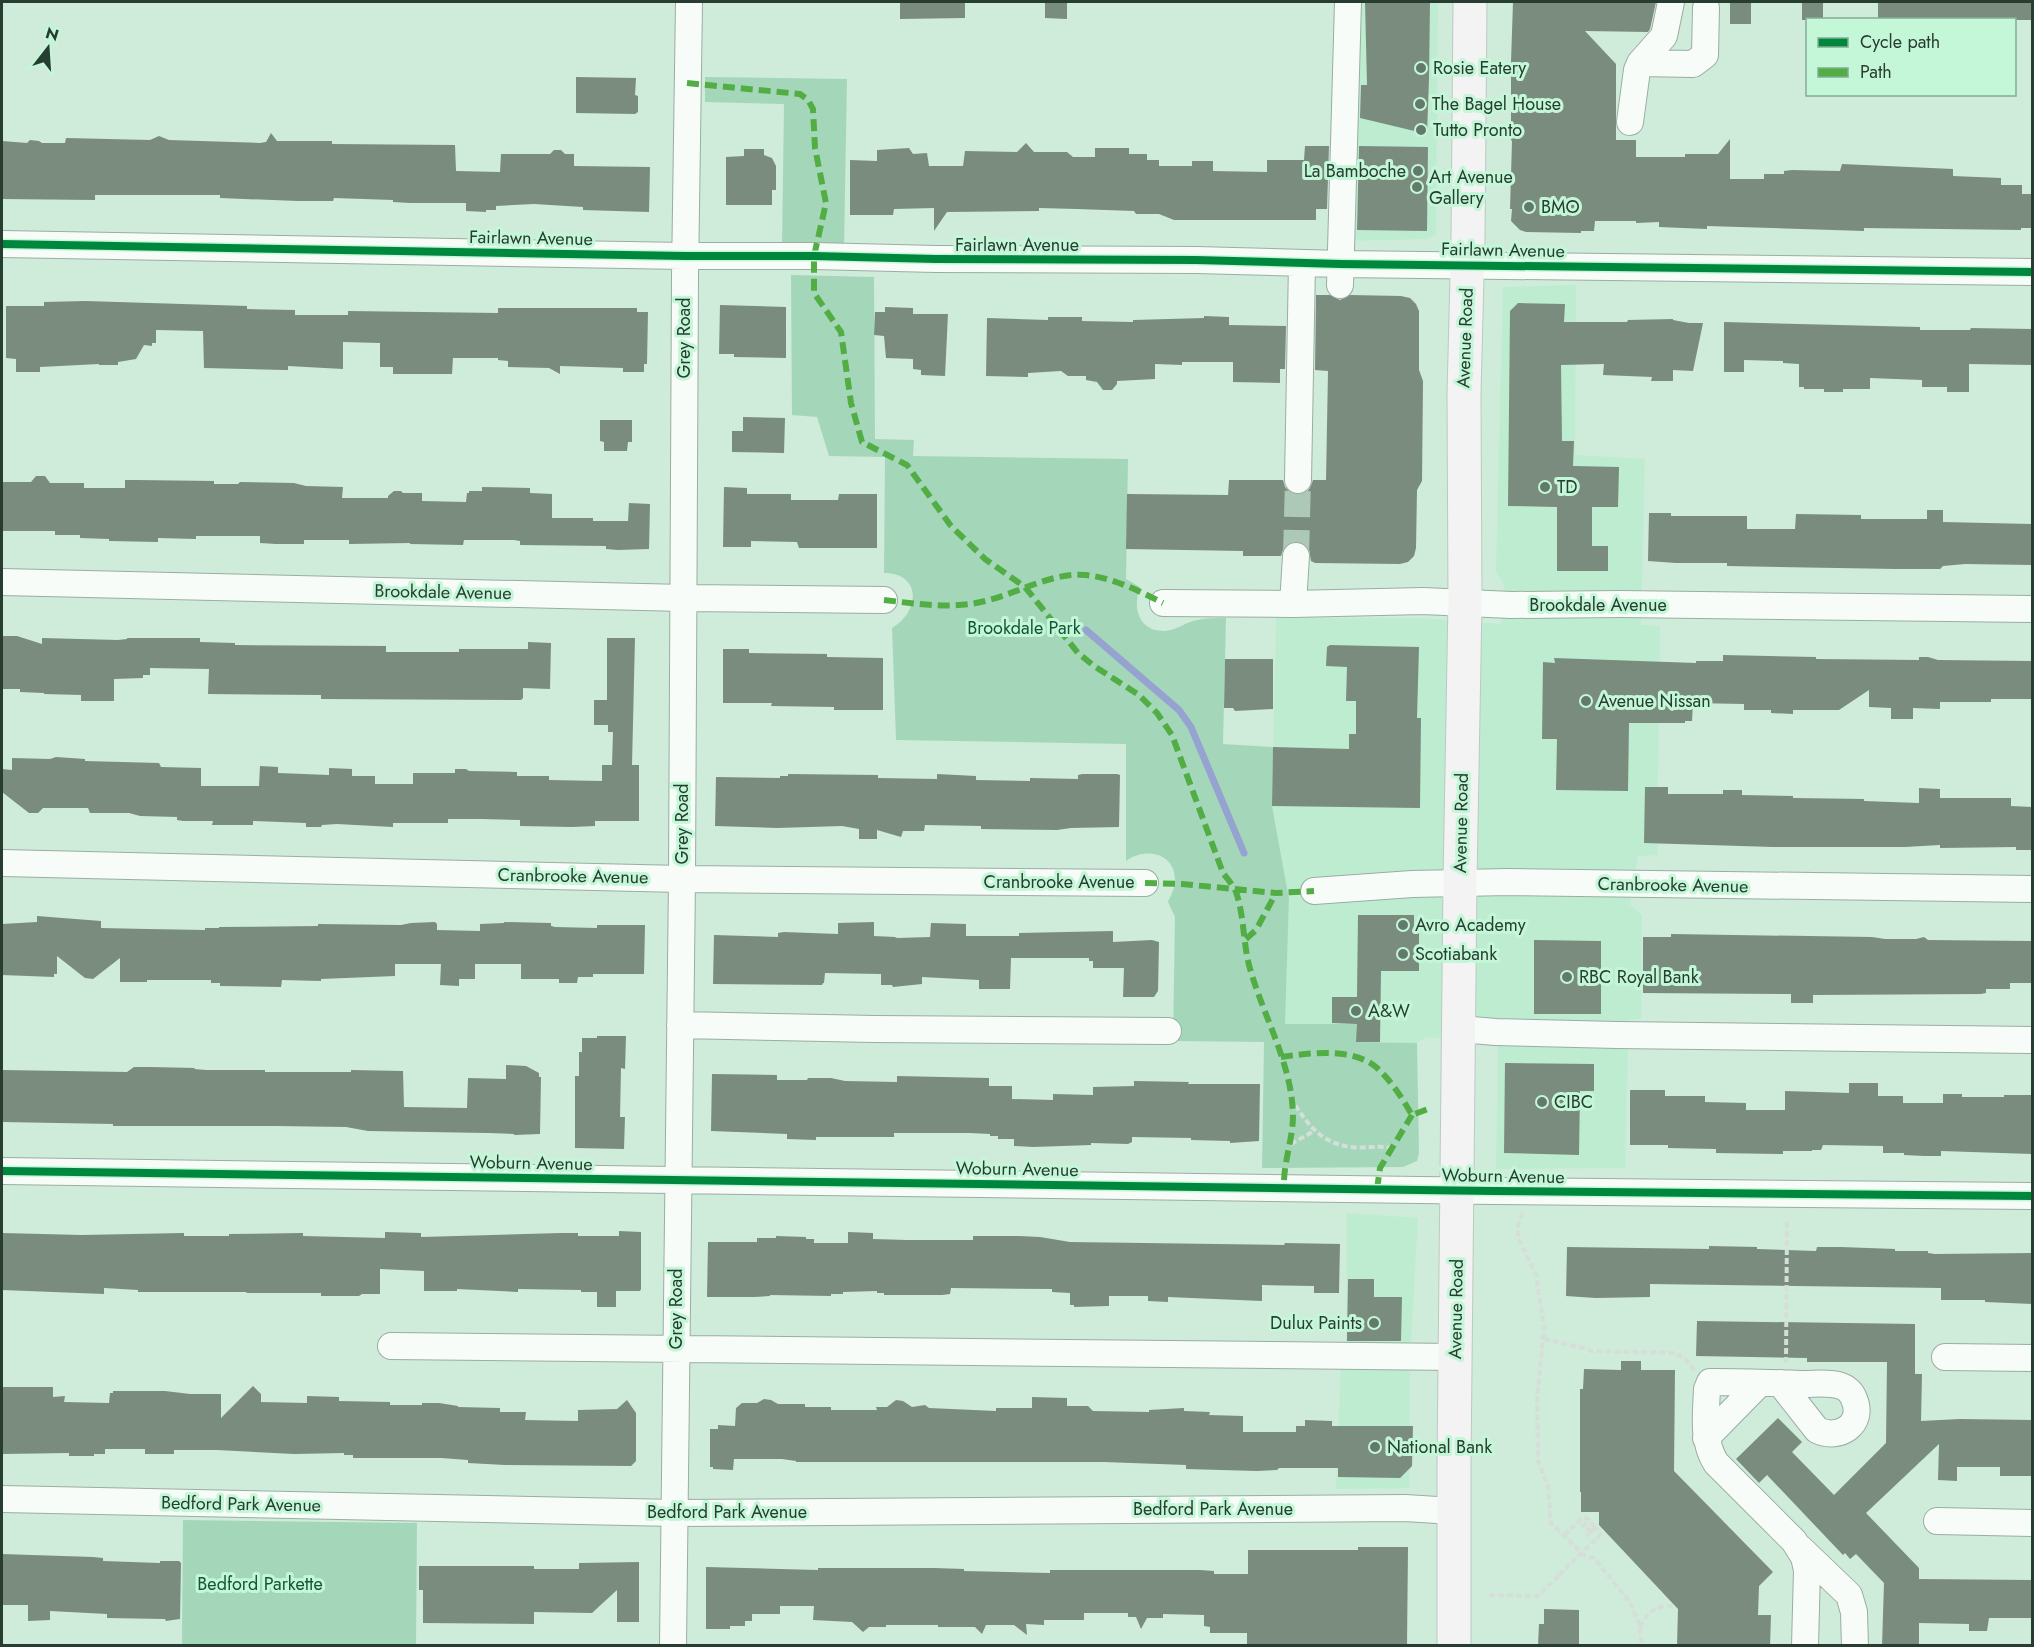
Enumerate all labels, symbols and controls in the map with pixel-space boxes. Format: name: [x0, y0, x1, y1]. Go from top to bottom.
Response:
north arrow: [18, 18, 78, 78]
legend: [1806, 18, 2016, 96]
text: N: [43, 21, 62, 47]
text: Cycle path: [1860, 29, 1940, 55]
place label: Rosie Eatery: [1433, 55, 1526, 81]
text: Path: [1860, 59, 1892, 85]
marker: Rosie Eatery: [1414, 61, 1428, 75]
place label: The Bagel House: [1432, 91, 1561, 117]
marker: The Bagel House: [1413, 97, 1427, 111]
place label: Tutto Pronto: [1433, 117, 1522, 143]
marker: Tutto Pronto: [1414, 123, 1428, 137]
place label: La Bamboche: [1304, 158, 1406, 184]
marker: La Bamboche: [1411, 164, 1425, 178]
place label: Art Avenue Gallery: [1429, 164, 1513, 211]
marker: Art Avenue Gallery: [1410, 180, 1424, 194]
place label: BMO: [1541, 194, 1580, 220]
marker: BMO: [1522, 200, 1536, 214]
street label: Fairlawn Avenue: [469, 224, 593, 252]
street label: Fairlawn Avenue: [955, 232, 1079, 258]
street label: Fairlawn Avenue: [1441, 236, 1565, 264]
street label: Avenue Road: [1450, 287, 1480, 389]
street label: Grey Road: [671, 298, 697, 379]
place label: TD: [1557, 474, 1578, 500]
marker: TD: [1538, 480, 1552, 494]
street label: Brookdale Avenue: [374, 578, 512, 606]
street label: Brookdale Avenue: [1529, 592, 1667, 618]
park label: Brookdale Park: [967, 615, 1081, 641]
place label: Avenue Nissan: [1598, 688, 1711, 714]
marker: Avenue Nissan: [1579, 694, 1593, 708]
street label: Avenue Road: [1447, 773, 1475, 873]
street label: Grey Road: [669, 784, 695, 865]
street label: Cranbrooke Avenue: [497, 862, 649, 890]
street label: Cranbrooke Avenue: [984, 869, 1134, 895]
street label: Cranbrooke Avenue: [1597, 871, 1749, 899]
place label: Avro Academy: [1415, 912, 1526, 938]
marker: Avro Academy: [1396, 918, 1410, 932]
place label: Scotiabank: [1415, 941, 1497, 967]
marker: Scotiabank: [1396, 947, 1410, 961]
place label: RBC Royal Bank: [1579, 964, 1699, 990]
marker: RBC Royal Bank: [1560, 970, 1574, 984]
place label: A&W: [1368, 998, 1410, 1024]
marker: A&W: [1349, 1004, 1363, 1018]
place label: CIBC: [1554, 1089, 1593, 1115]
marker: CIBC: [1535, 1095, 1549, 1109]
street label: Woburn Avenue: [469, 1149, 593, 1177]
street label: Woburn Avenue: [955, 1155, 1079, 1183]
street label: Woburn Avenue: [1441, 1162, 1565, 1190]
street label: Avenue Road: [1442, 1259, 1470, 1359]
street label: Grey Road: [663, 1269, 689, 1350]
place label: Dulux Paints: [1270, 1310, 1362, 1336]
marker: Dulux Paints: [1367, 1316, 1381, 1330]
place label: National Bank: [1387, 1434, 1492, 1460]
marker: National Bank: [1368, 1440, 1382, 1454]
street label: Bedford Park Avenue: [161, 1490, 321, 1518]
street label: Bedford Park Avenue: [1133, 1496, 1293, 1522]
street label: Bedford Park Avenue: [647, 1499, 807, 1525]
park label: Bedford Parkette: [197, 1571, 323, 1597]

